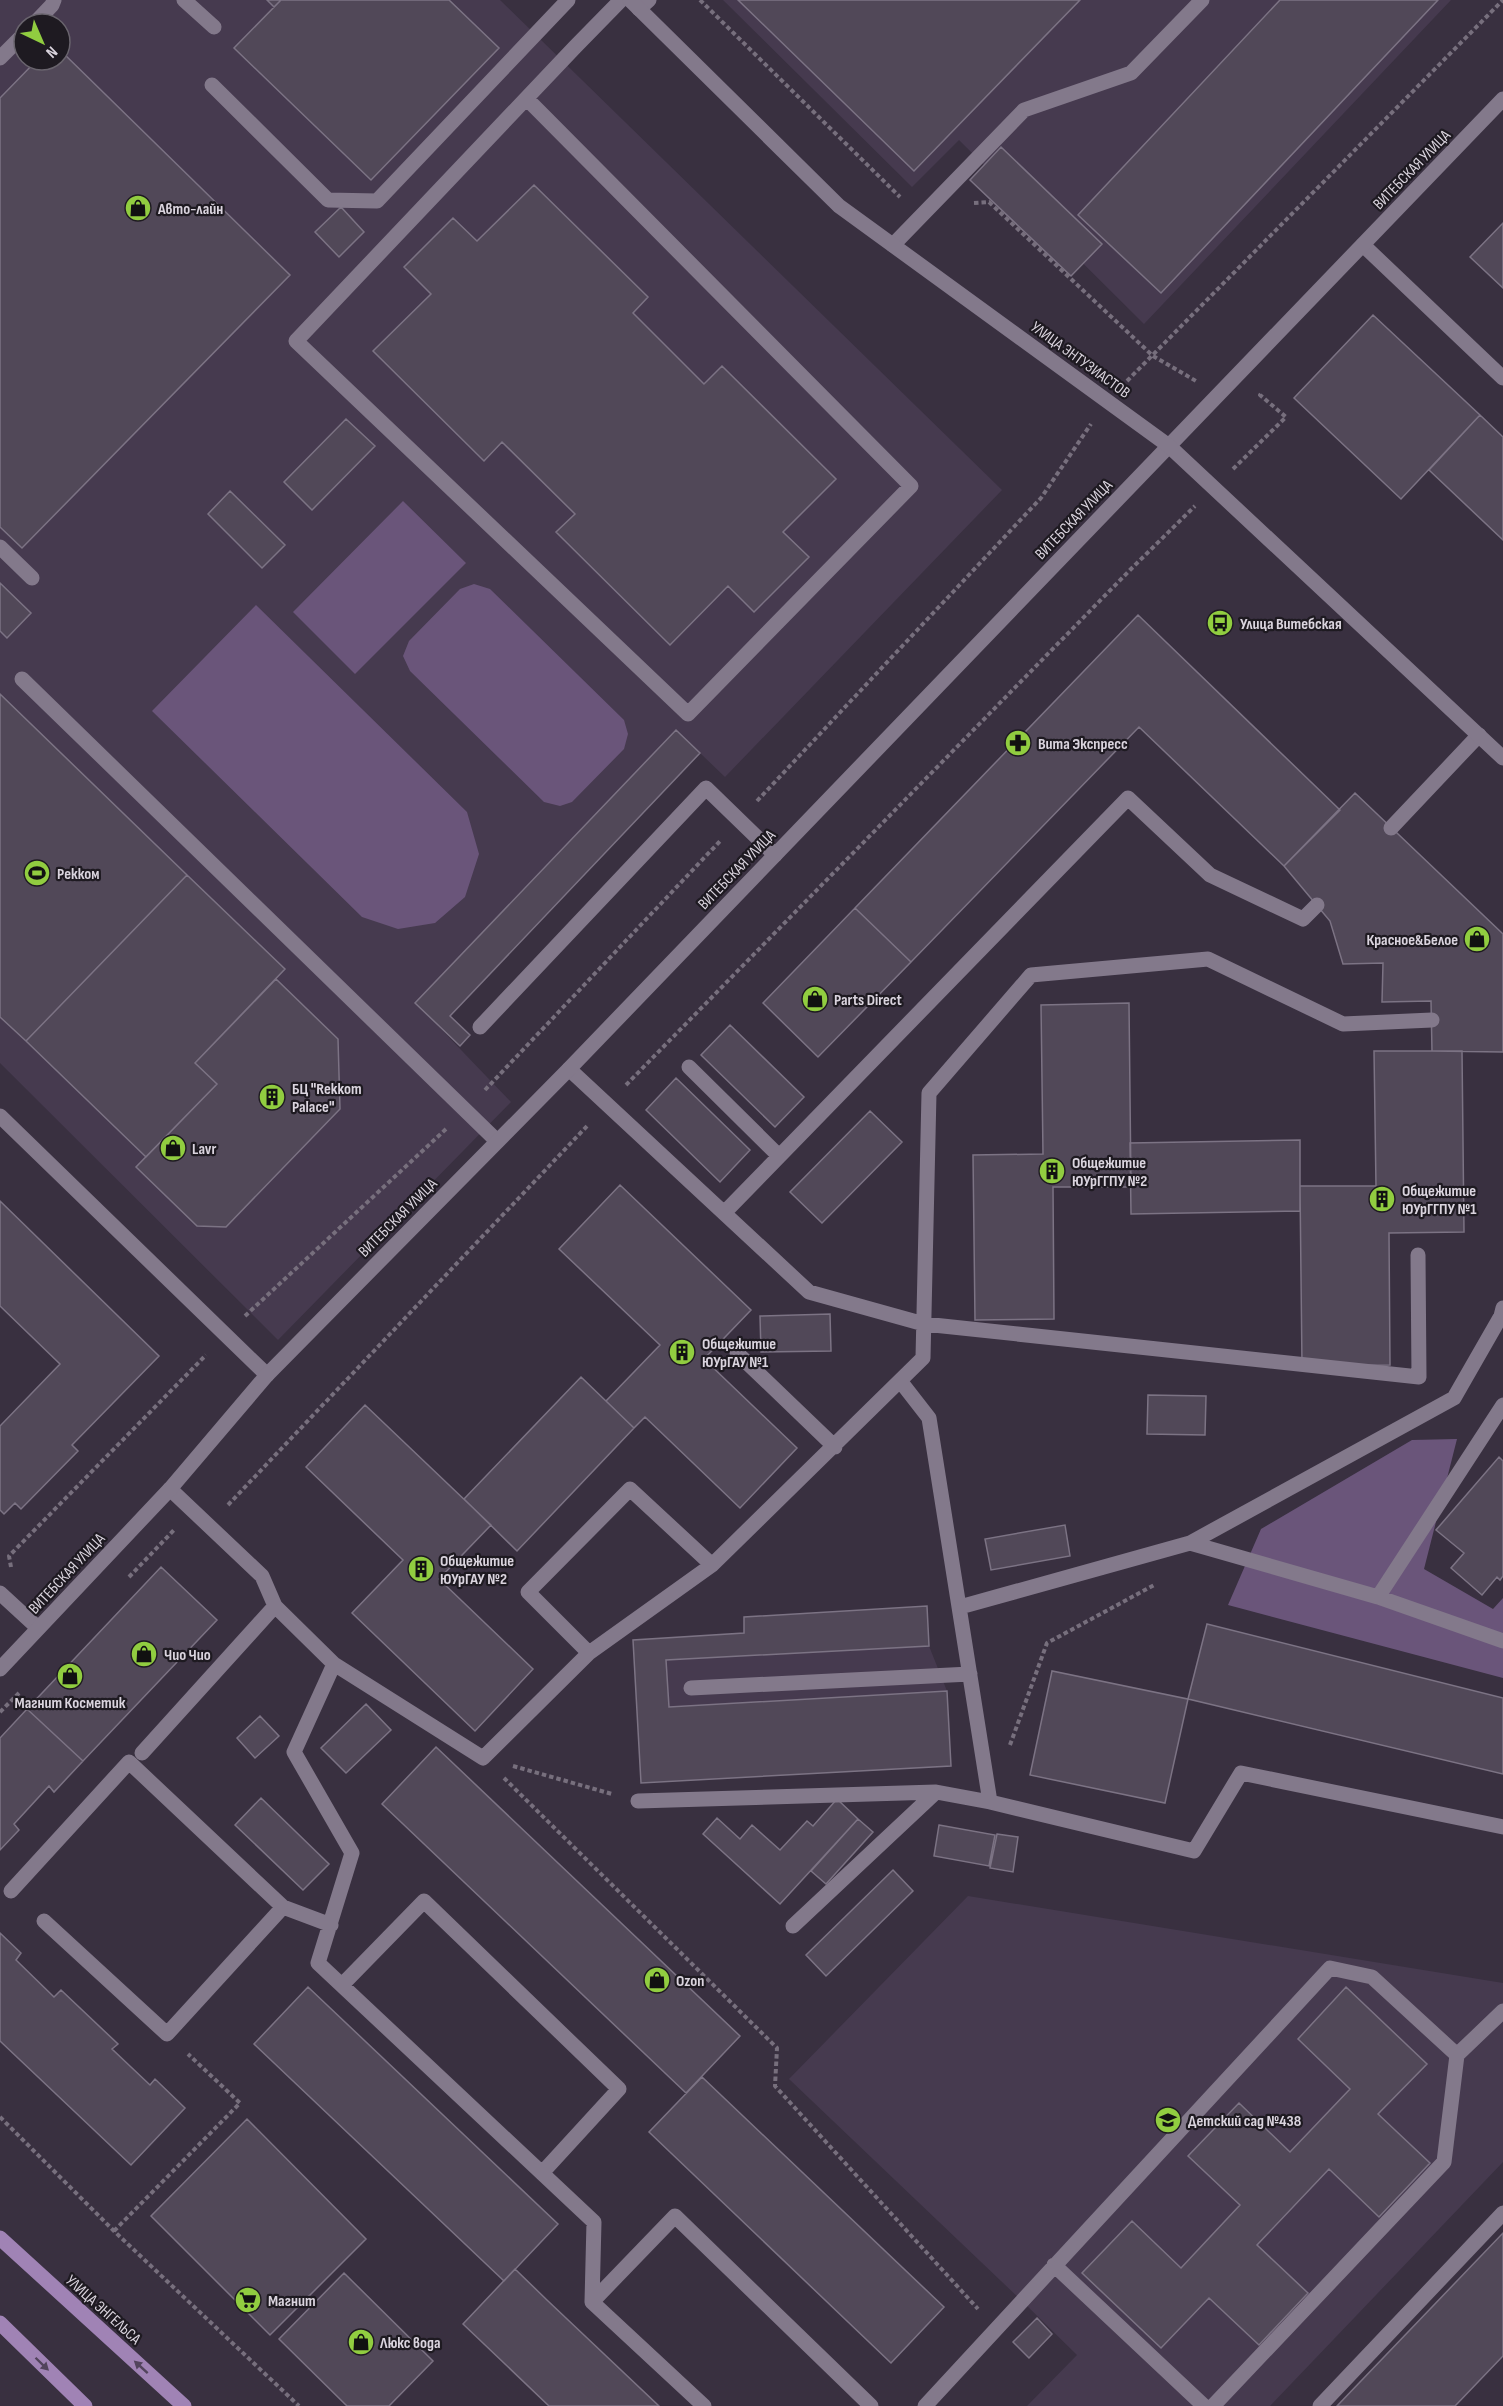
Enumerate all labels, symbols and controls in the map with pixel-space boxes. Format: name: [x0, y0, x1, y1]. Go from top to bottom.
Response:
north arrow: [12, 12, 72, 72]
text: N: [42, 42, 61, 62]
street label: ВИТЕБСКАЯ УЛИЦА: [1369, 126, 1455, 214]
shop icon: Авто-лайн: [123, 193, 153, 223]
place label: Авто-лайн: [157, 200, 223, 219]
street label: УЛИЦА ЭНТУЗИАСТОВ: [1027, 318, 1133, 403]
street label: ВИТЕБСКАЯ УЛИЦА: [1031, 476, 1117, 564]
bus stop icon: Улица Витебская: [1205, 608, 1235, 638]
place label: Улица Витебская: [1240, 615, 1342, 634]
pharmacy icon: Вита Экспресс: [1003, 728, 1033, 758]
place label: Вита Экспресс: [1038, 735, 1128, 754]
street label: ВИТЕБСКАЯ УЛИЦА: [694, 826, 780, 914]
sports icon: Рекком: [22, 858, 52, 888]
place label: Рекком: [57, 865, 100, 884]
shop icon: Красное&Белое: [1462, 924, 1492, 954]
place label: Красное&Белое: [1366, 931, 1458, 950]
shop icon: Parts Direct: [800, 984, 830, 1014]
place label: Parts Direct: [834, 991, 902, 1010]
place label: БЦ "Rekkom Palace": [292, 1080, 362, 1117]
building icon: БЦ "Rekkom Palace": [257, 1082, 287, 1112]
shop icon: Lavr: [158, 1133, 188, 1163]
place label: Lavr: [192, 1140, 217, 1159]
place label: Общежитие ЮУрГГПУ №2: [1072, 1154, 1147, 1191]
building icon: Общежитие ЮУрГГПУ №2: [1037, 1156, 1067, 1186]
street label: ВИТЕБСКАЯ УЛИЦА: [355, 1175, 441, 1261]
place label: Общежитие ЮУрГГПУ №1: [1402, 1182, 1477, 1219]
building icon: Общежитие ЮУрГГПУ №1: [1367, 1184, 1397, 1214]
place label: Общежитие ЮУрГАУ №1: [702, 1335, 776, 1372]
building icon: Общежитие ЮУрГАУ №1: [667, 1337, 697, 1367]
street label: ВИТЕБСКАЯ УЛИЦА: [25, 1530, 109, 1618]
place label: Общежитие ЮУрГАУ №2: [440, 1552, 514, 1589]
building icon: Общежитие ЮУрГАУ №2: [406, 1554, 436, 1584]
shop icon: Чио Чио: [129, 1639, 159, 1669]
place label: Чио Чио: [164, 1646, 211, 1665]
shop icon: Магнит Косметик: [55, 1661, 85, 1691]
place label: Магнит Косметик: [15, 1694, 126, 1713]
shop icon: Ozon: [642, 1965, 672, 1995]
place label: Ozon: [676, 1972, 704, 1991]
school or university icon: Детский сад №438: [1153, 2105, 1183, 2135]
place label: Детский сад №438: [1188, 2112, 1302, 2131]
street label: УЛИЦА ЭНГЕЛЬСА: [61, 2271, 145, 2349]
supermarket icon: Магнит: [233, 2285, 263, 2315]
place label: Магнит: [268, 2292, 316, 2311]
shop icon: Люкс вода: [346, 2327, 376, 2357]
place label: Люкс вода: [379, 2334, 441, 2353]
one-way arrow: [34, 2356, 48, 2370]
one-way arrow: [134, 2360, 148, 2374]

